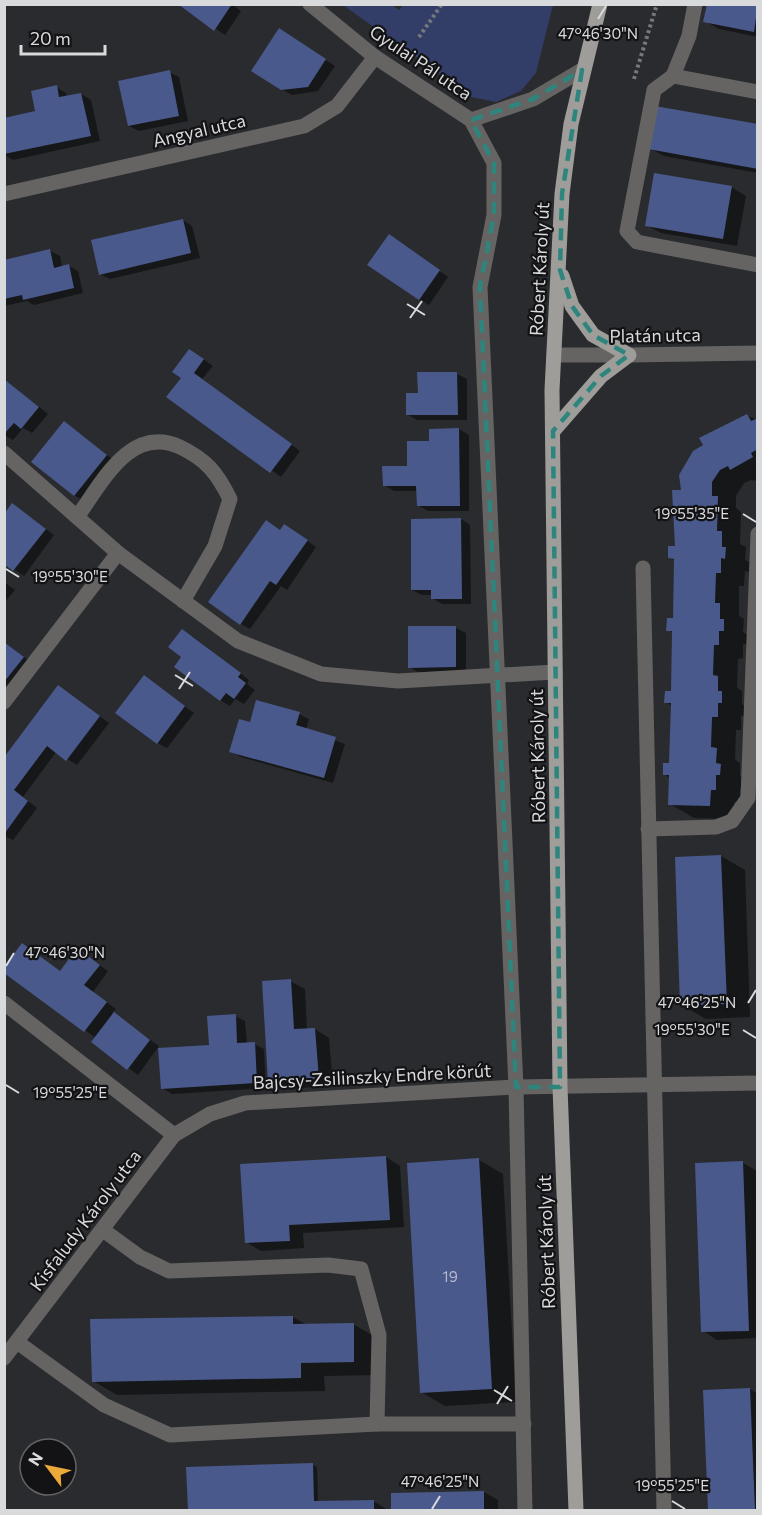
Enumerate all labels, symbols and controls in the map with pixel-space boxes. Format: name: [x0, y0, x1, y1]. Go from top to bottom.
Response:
scale bar: [21, 18, 105, 56]
street label: Gyulai Pál utca: [366, 20, 476, 104]
text: 47°46'30"N: [558, 24, 638, 42]
text: 20 m: [30, 27, 71, 49]
street label: Angyal utca: [150, 109, 248, 151]
street label: Róbert Károly út: [525, 201, 553, 337]
street label: Platán utca: [609, 323, 701, 347]
text: 19°55'35"E: [655, 504, 729, 522]
text: 19°55'30"E: [32, 567, 108, 585]
street label: Róbert Károly út: [525, 689, 549, 823]
text: 47°46'30"N: [25, 943, 105, 961]
text: 47°46'25"N: [658, 993, 736, 1011]
text: 19°55'30"E: [654, 1020, 730, 1038]
street label: Bajcsy-Zsilinszky Endre körút: [252, 1059, 492, 1093]
text: 19°55'25"E: [33, 1083, 107, 1101]
street label: Kisfaludy Károly utca: [25, 1145, 145, 1295]
street label: Róbert Károly út: [533, 1175, 559, 1309]
house number: 19: [442, 1267, 458, 1285]
north arrow: [18, 1437, 78, 1497]
text: N: [24, 1449, 46, 1469]
text: 47°46'25"N: [401, 1472, 479, 1490]
text: 19°55'25"E: [635, 1476, 709, 1494]

